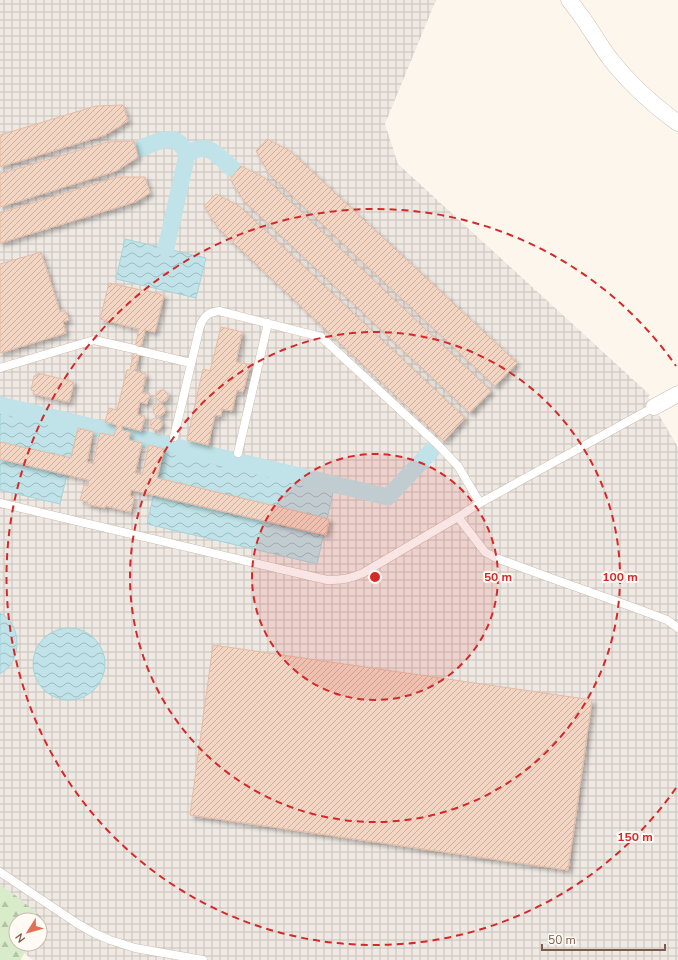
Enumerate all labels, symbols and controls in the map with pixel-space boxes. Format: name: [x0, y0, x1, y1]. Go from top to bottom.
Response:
text: 50 m: [484, 569, 512, 585]
text: 100 m: [602, 569, 638, 585]
centre of rings: [368, 570, 382, 584]
text: 150 m: [617, 829, 653, 845]
north arrow: [8, 912, 48, 952]
scale bar: [542, 926, 665, 952]
text: N: [12, 930, 29, 946]
text: 50 m: [548, 932, 576, 948]

